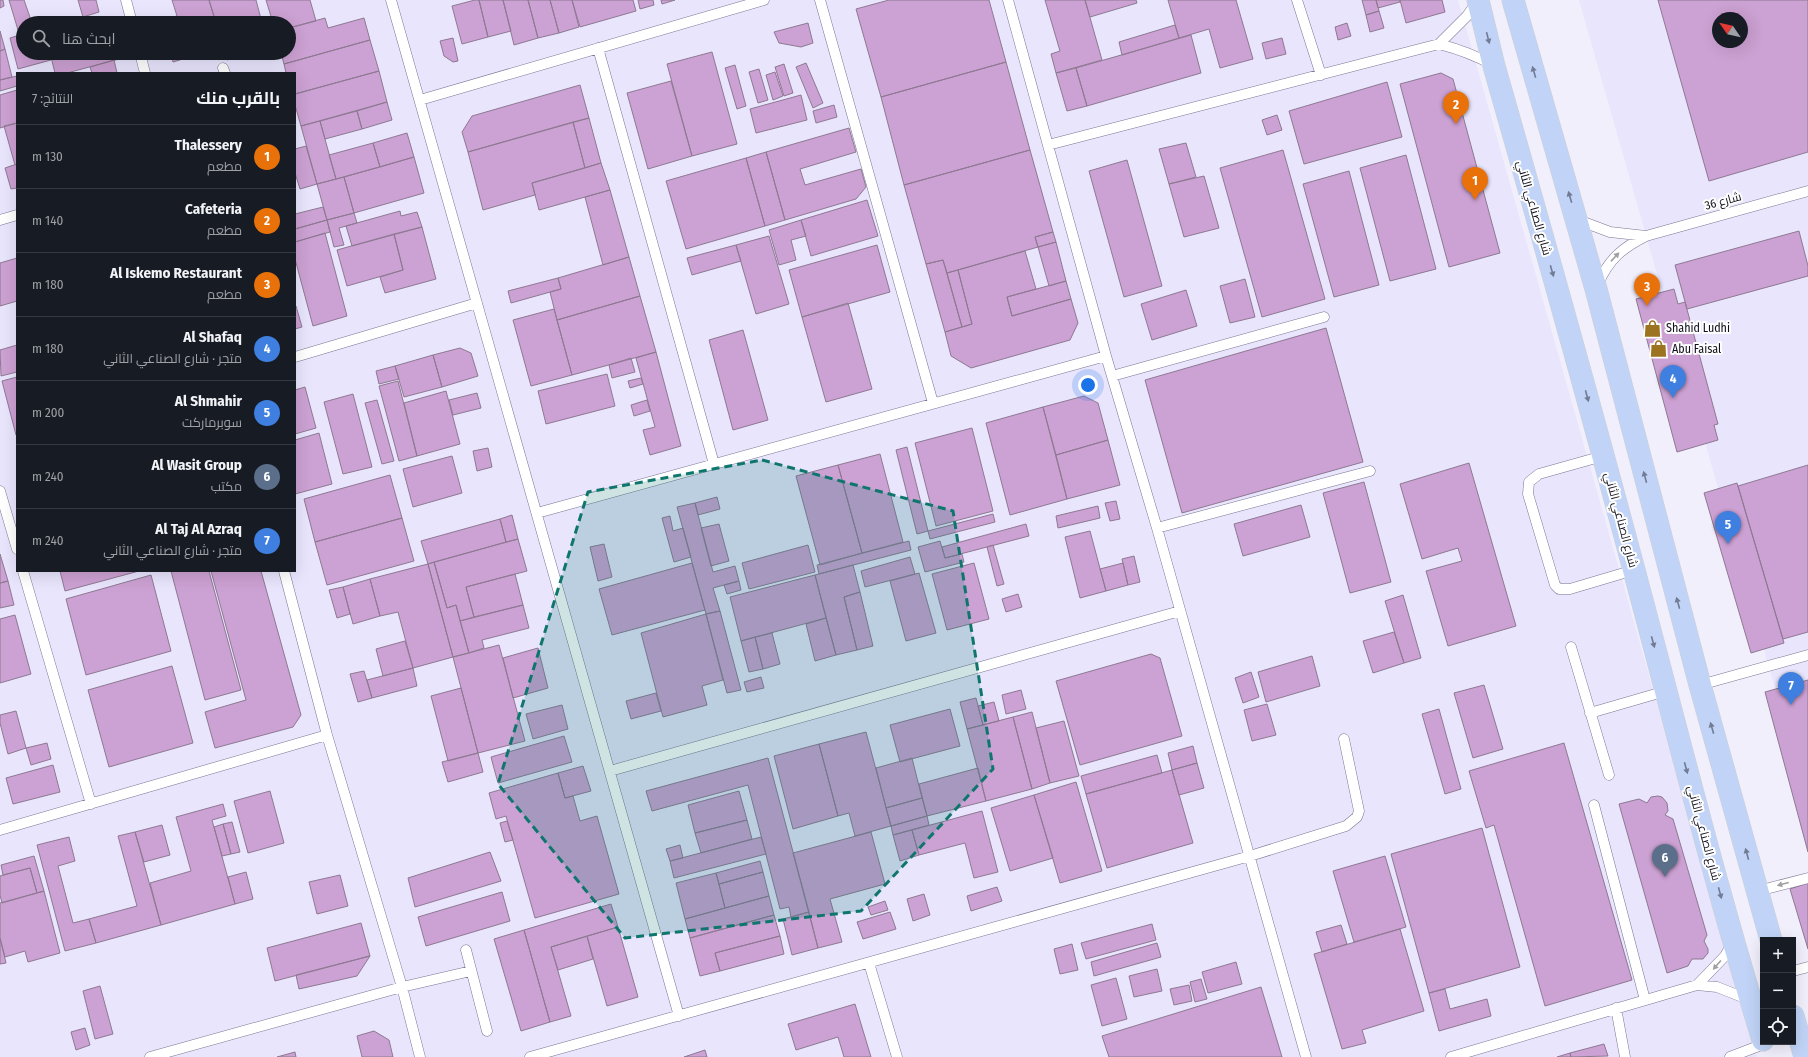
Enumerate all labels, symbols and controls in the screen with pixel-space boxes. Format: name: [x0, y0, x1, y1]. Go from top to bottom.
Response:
north arrow: [1712, 12, 1748, 48]
search box: [16, 16, 296, 60]
icon: search: [30, 27, 52, 49]
text: ابحث هنا: [62, 30, 116, 48]
one-way arrow: [1485, 32, 1491, 44]
one-way arrow: [1531, 66, 1537, 78]
text: بالقرب منك: [196, 88, 280, 109]
text: النتائج: 7: [32, 91, 73, 106]
pin: 2: [1443, 91, 1469, 124]
text: Thalessery: [175, 136, 242, 154]
text: 130 m: [32, 149, 63, 164]
text: 1: [264, 149, 270, 164]
text: مطعم: [207, 159, 242, 174]
street label: شارع الصناعي الثاني: [1511, 159, 1554, 258]
pin: 1: [1462, 167, 1488, 200]
street label: شارع 36: [1703, 189, 1743, 214]
one-way arrow: [1567, 191, 1573, 203]
text: Cafeteria: [185, 200, 242, 218]
text: 140 m: [32, 213, 63, 228]
text: 2: [264, 213, 270, 228]
text: مطعم: [207, 223, 242, 238]
one-way arrow: [1610, 252, 1620, 262]
text: Al Iskemo Restaurant: [110, 264, 242, 282]
one-way arrow: [1549, 265, 1555, 277]
pin: 3: [1634, 273, 1660, 306]
text: 180 m: [32, 277, 63, 292]
text: 3: [264, 277, 270, 292]
text: مطعم: [207, 287, 242, 302]
shop icon: Shahid Ludhi: [1643, 318, 1663, 338]
place label: Shahid Ludhi: [1666, 321, 1730, 335]
text: Al Shafaq: [183, 328, 242, 346]
shop icon: Abu Faisal: [1649, 339, 1669, 359]
text: 180 m: [32, 341, 63, 356]
text: 4: [264, 341, 270, 356]
place label: Abu Faisal: [1672, 342, 1721, 356]
text: متجر · شارع الصناعي الثاني: [103, 351, 242, 366]
pin: 4: [1660, 365, 1686, 398]
your location: [1078, 375, 1098, 395]
one-way arrow: [1584, 391, 1590, 403]
text: Al Shmahir: [175, 392, 242, 410]
text: 200 m: [32, 405, 64, 420]
text: 5: [264, 405, 270, 420]
text: سوبرماركت: [182, 415, 242, 430]
text: Al Wasit Group: [151, 456, 242, 474]
text: 240 m: [32, 469, 64, 484]
text: 6: [264, 469, 270, 484]
street label: شارع الصناعي الثاني: [1599, 471, 1640, 570]
one-way arrow: [1642, 471, 1648, 484]
text: مكتب: [211, 479, 242, 494]
pin: 5: [1715, 511, 1741, 544]
text: Al Taj Al Azraq: [155, 520, 242, 538]
text: 240 m: [32, 533, 64, 548]
text: 7: [264, 533, 270, 548]
text: متجر · شارع الصناعي الثاني: [103, 543, 242, 558]
one-way arrow: [1675, 597, 1681, 609]
one-way arrow: [1650, 636, 1656, 648]
pin: 7: [1778, 672, 1804, 705]
one-way arrow: [1709, 722, 1715, 735]
one-way arrow: [1683, 762, 1689, 774]
street label: شارع الصناعي الثاني: [1682, 784, 1723, 883]
pin: 6: [1652, 844, 1678, 877]
one-way arrow: [1744, 847, 1750, 860]
one-way arrow: [1777, 882, 1789, 888]
one-way arrow: [1717, 887, 1723, 899]
map controls: [1760, 937, 1796, 1045]
button: +: [1760, 937, 1796, 973]
one-way arrow: [1713, 959, 1722, 970]
button: −: [1760, 973, 1796, 1009]
button: locate: [1760, 1009, 1796, 1045]

